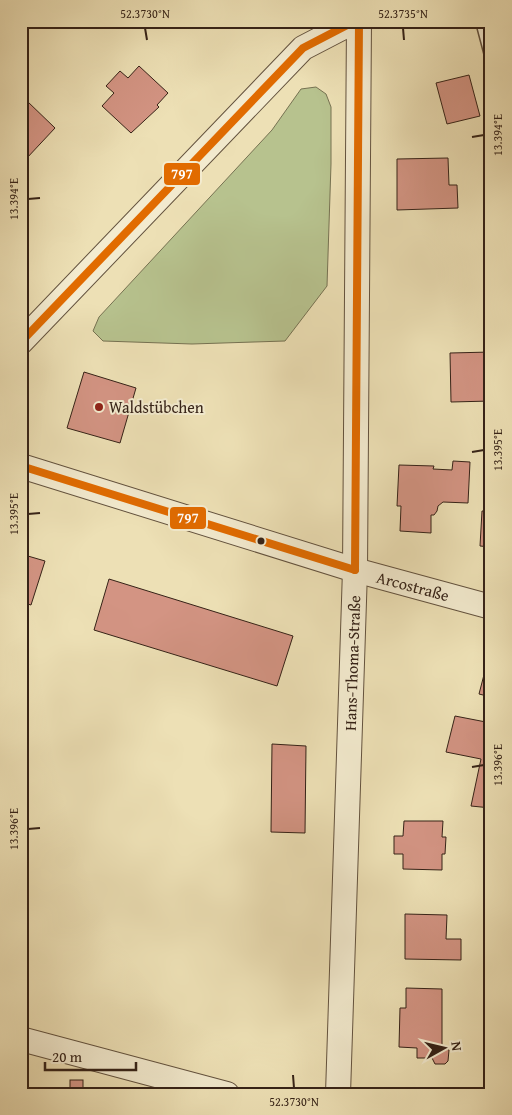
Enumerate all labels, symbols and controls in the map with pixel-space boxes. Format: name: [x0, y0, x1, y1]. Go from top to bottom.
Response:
text: 52.3730°N: [120, 5, 170, 22]
text: 52.3735°N: [378, 5, 428, 22]
text: 13.394°E: [489, 114, 506, 156]
line badge: 797: [163, 162, 201, 186]
text: 797: [171, 164, 193, 184]
text: 13.394°E: [5, 178, 22, 220]
place label: Waldstübchen: [109, 395, 204, 419]
marker: Waldstübchen: [93, 401, 105, 413]
text: 13.395°E: [489, 429, 506, 471]
text: 13.395°E: [5, 493, 22, 535]
line badge: 797: [169, 506, 207, 530]
text: 797: [177, 508, 199, 528]
unlabelled marker: [256, 536, 266, 546]
street label: Arcostraße: [374, 565, 452, 607]
street label: Hans-Thoma-Straße: [338, 595, 366, 731]
text: 13.396°E: [489, 744, 506, 786]
text: 13.396°E: [5, 808, 22, 850]
north arrow: [420, 1022, 470, 1072]
scale bar: [45, 1040, 136, 1072]
text: N: [446, 1040, 468, 1053]
text: 20 m: [52, 1046, 83, 1067]
text: 52.3730°N: [269, 1093, 319, 1110]

